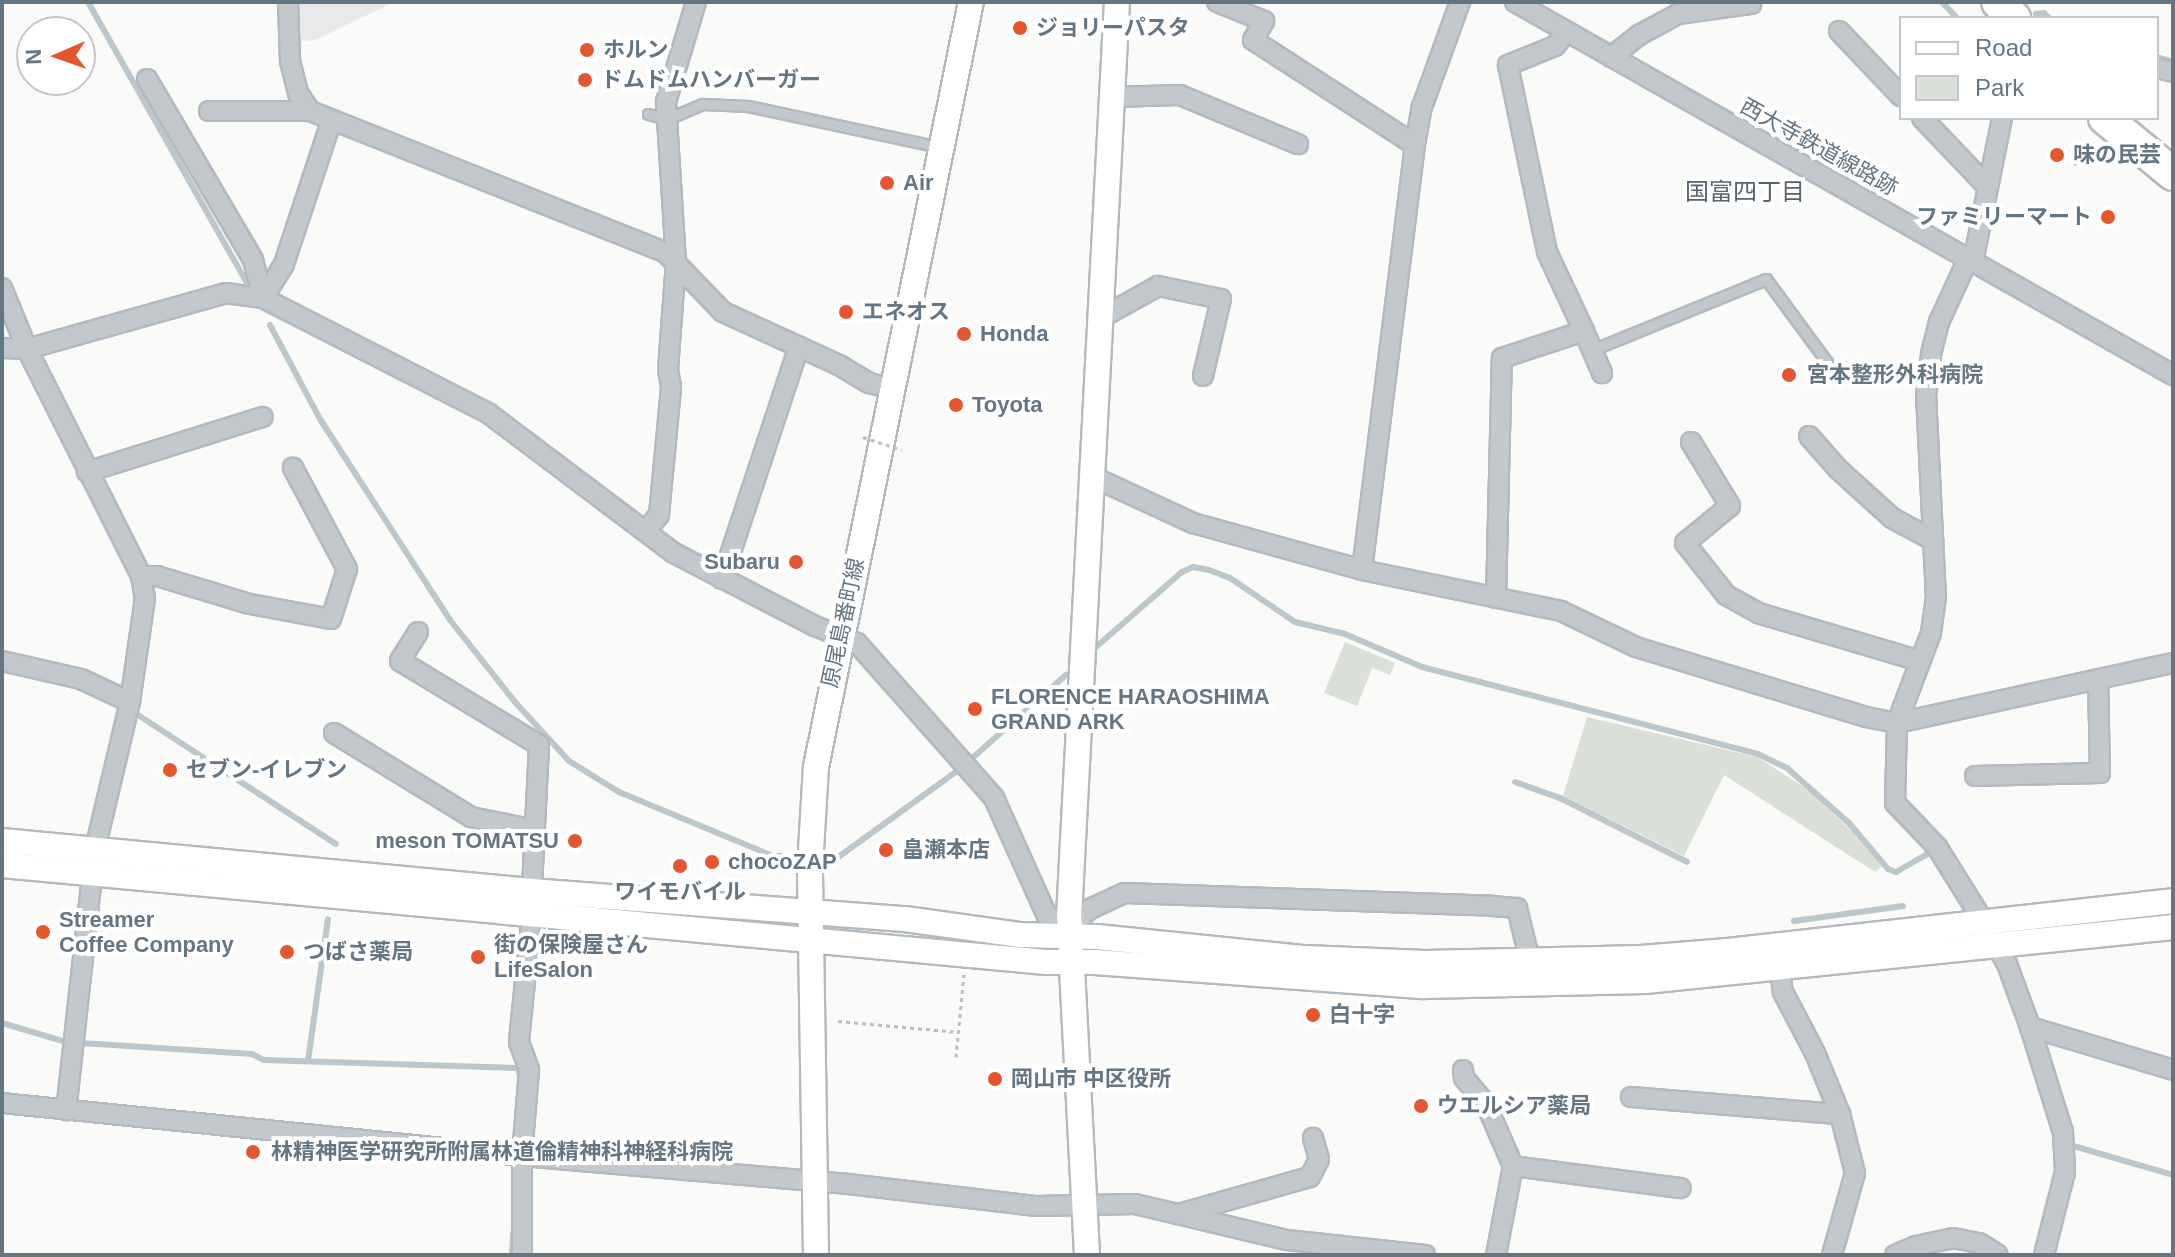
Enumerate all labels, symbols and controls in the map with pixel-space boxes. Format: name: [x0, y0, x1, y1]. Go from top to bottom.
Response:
place label: ジョリーパスタ: [1036, 15, 1190, 41]
north arrow: [16, 16, 96, 96]
legend: [1899, 16, 2159, 120]
marker: ジョリーパスタ: [1011, 19, 1029, 37]
text: Road: [1975, 34, 2032, 61]
place label: ホルン: [603, 37, 669, 63]
marker: ホルン: [578, 41, 596, 59]
text: N: [21, 48, 46, 65]
place label: ドムドムハンバーガー: [601, 67, 821, 93]
marker: ドムドムハンバーガー: [576, 71, 594, 89]
text: Park: [1975, 74, 2024, 101]
street label: 西大寺鉄道線路跡: [1736, 93, 1902, 201]
place label: 味の民芸: [2073, 142, 2161, 168]
marker: 味の民芸: [2048, 146, 2066, 164]
place label: Air: [903, 170, 934, 196]
marker: Air: [878, 174, 896, 192]
district label: 国富四丁目: [1685, 178, 1805, 206]
place label: ファミリーマート: [1916, 204, 2092, 230]
marker: ファミリーマート: [2099, 208, 2117, 226]
place label: エネオス: [862, 299, 950, 325]
marker: エネオス: [837, 303, 855, 321]
place label: Honda: [980, 321, 1048, 347]
marker: Honda: [955, 325, 973, 343]
place label: 宮本整形外科病院: [1807, 362, 1983, 388]
marker: 宮本整形外科病院: [1778, 364, 1800, 386]
place label: Toyota: [972, 392, 1042, 418]
marker: Toyota: [947, 396, 965, 414]
place label: Subaru: [704, 549, 780, 575]
marker: Subaru: [787, 553, 805, 571]
street label: 原尾島番町線: [816, 556, 870, 690]
place label: FLORENCE HARAOSHIMA GRAND ARK: [991, 683, 1270, 734]
marker: FLORENCE HARAOSHIMA GRAND ARK: [966, 700, 984, 718]
place label: セブン-イレブン: [186, 757, 347, 783]
marker: セブン-イレブン: [161, 761, 179, 779]
place label: meson TOMATSU: [375, 828, 559, 854]
marker: meson TOMATSU: [566, 832, 584, 850]
place label: 畠瀬本店: [902, 837, 990, 863]
marker: 畠瀬本店: [877, 841, 895, 859]
place label: chocoZAP: [728, 849, 837, 875]
marker: chocoZAP: [703, 853, 721, 871]
marker: ワイモバイル: [671, 857, 689, 875]
place label: ワイモバイル: [614, 879, 746, 905]
place label: Streamer Coffee Company: [59, 906, 234, 958]
marker: Streamer Coffee Company: [34, 923, 52, 941]
place label: 街の保険屋さん LifeSalon: [494, 931, 648, 982]
place label: つばさ薬局: [303, 939, 413, 965]
marker: つばさ薬局: [278, 943, 296, 961]
marker: 街の保険屋さん LifeSalon: [469, 948, 487, 966]
place label: 白十字: [1329, 1002, 1395, 1028]
marker: 白十字: [1304, 1006, 1322, 1024]
place label: 岡山市 中区役所: [1011, 1066, 1171, 1092]
marker: 岡山市 中区役所: [986, 1070, 1004, 1088]
place label: ウエルシア薬局: [1437, 1093, 1591, 1119]
marker: ウエルシア薬局: [1412, 1097, 1430, 1115]
place label: 林精神医学研究所附属林道倫精神科神経科病院: [271, 1139, 733, 1165]
marker: 林精神医学研究所附属林道倫精神科神経科病院: [242, 1141, 264, 1163]

